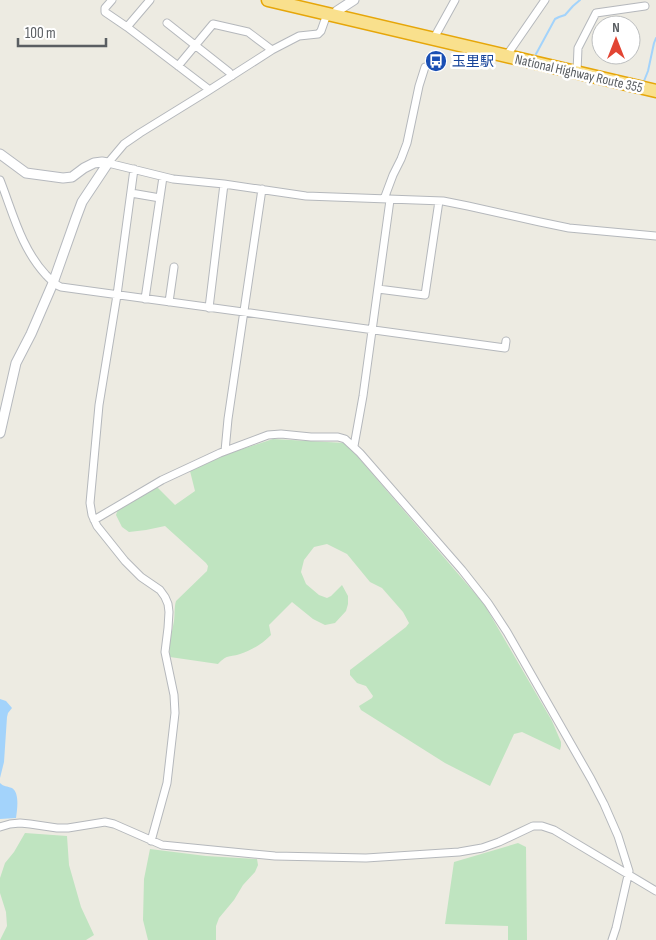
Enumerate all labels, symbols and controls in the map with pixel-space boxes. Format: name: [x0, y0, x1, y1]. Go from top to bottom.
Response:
scale bar: [18, 15, 105, 47]
north arrow: [591, 15, 641, 65]
text: N: [612, 19, 620, 36]
text: 100 m: [25, 24, 56, 43]
bus stop icon: 玉里駅: [424, 49, 448, 73]
street label: National Highway Route 355: [513, 51, 645, 97]
place label: 玉里駅: [452, 53, 494, 70]

